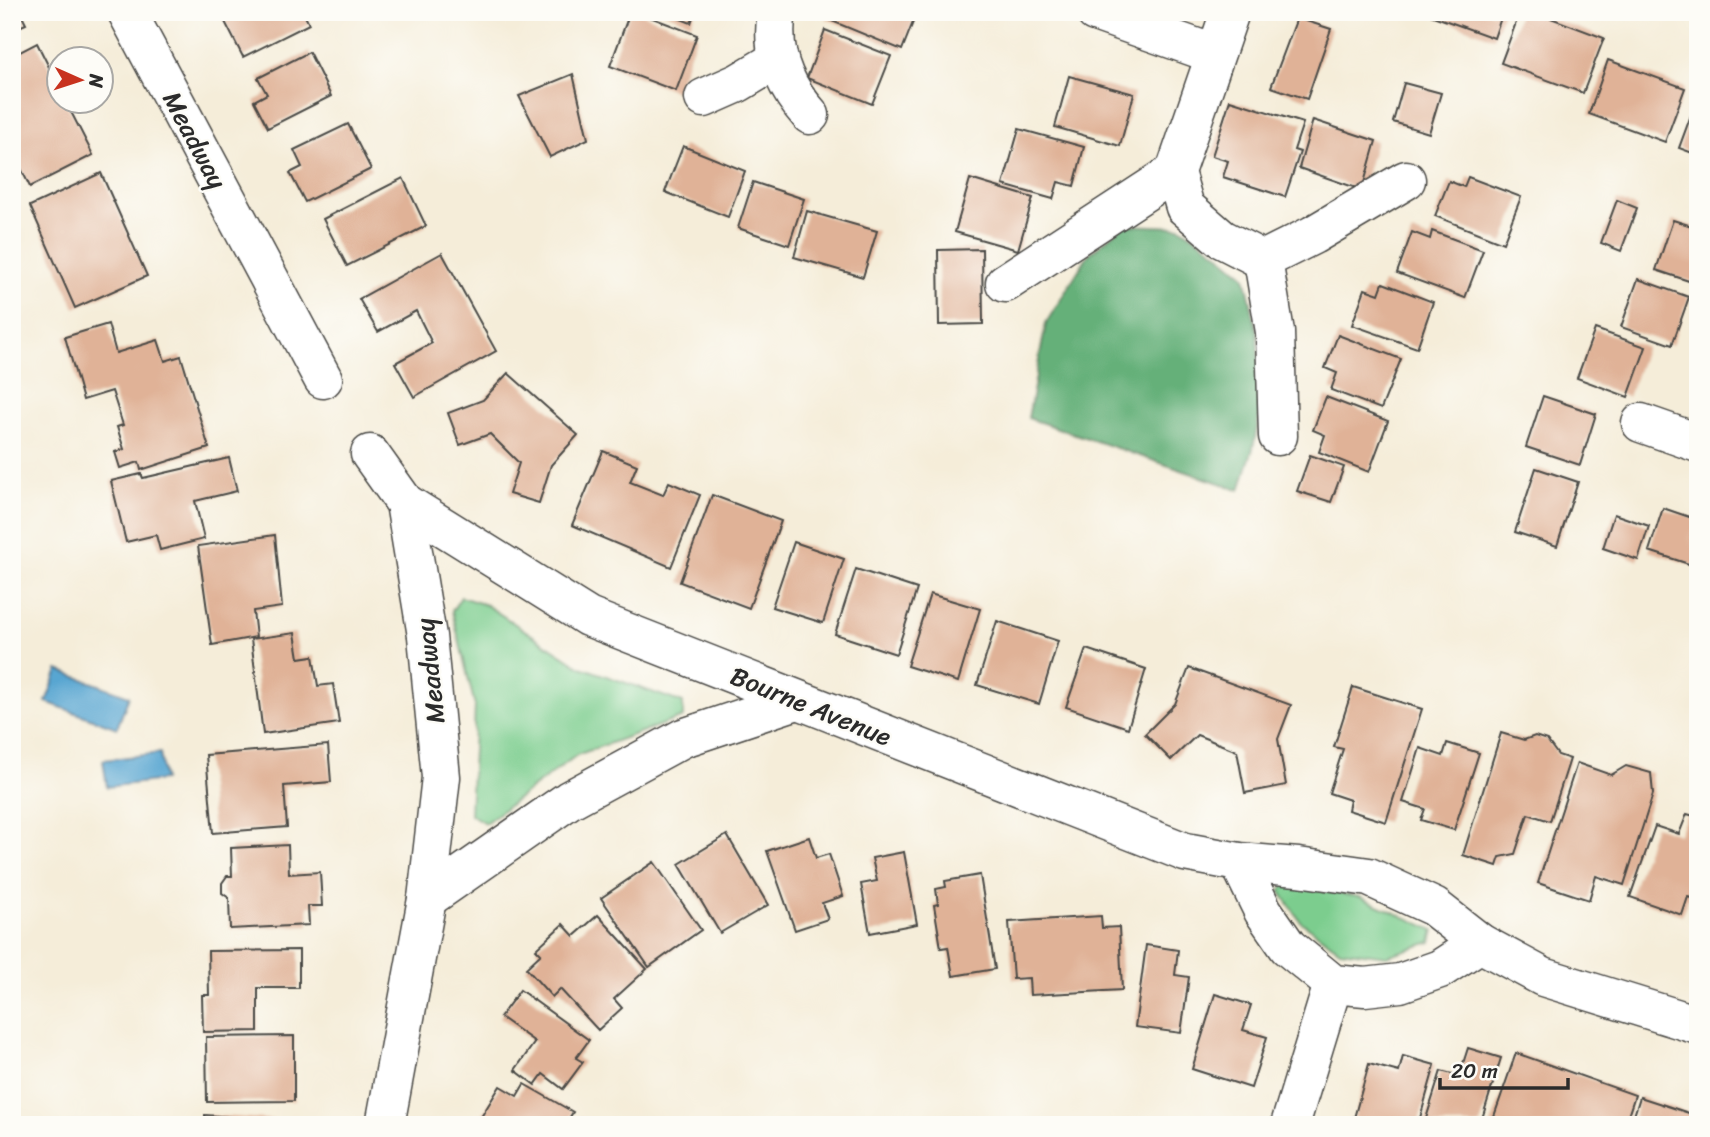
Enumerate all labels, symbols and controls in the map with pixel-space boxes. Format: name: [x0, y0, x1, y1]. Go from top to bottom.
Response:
north arrow: [46, 46, 116, 116]
text: N: [80, 72, 113, 89]
street label: Meadway: [150, 83, 240, 198]
street label: Meadway: [402, 615, 458, 726]
street label: Bourne Avenue: [723, 653, 899, 759]
scale bar: [1440, 1046, 1568, 1090]
text: 20 m: [1451, 1052, 1498, 1090]

